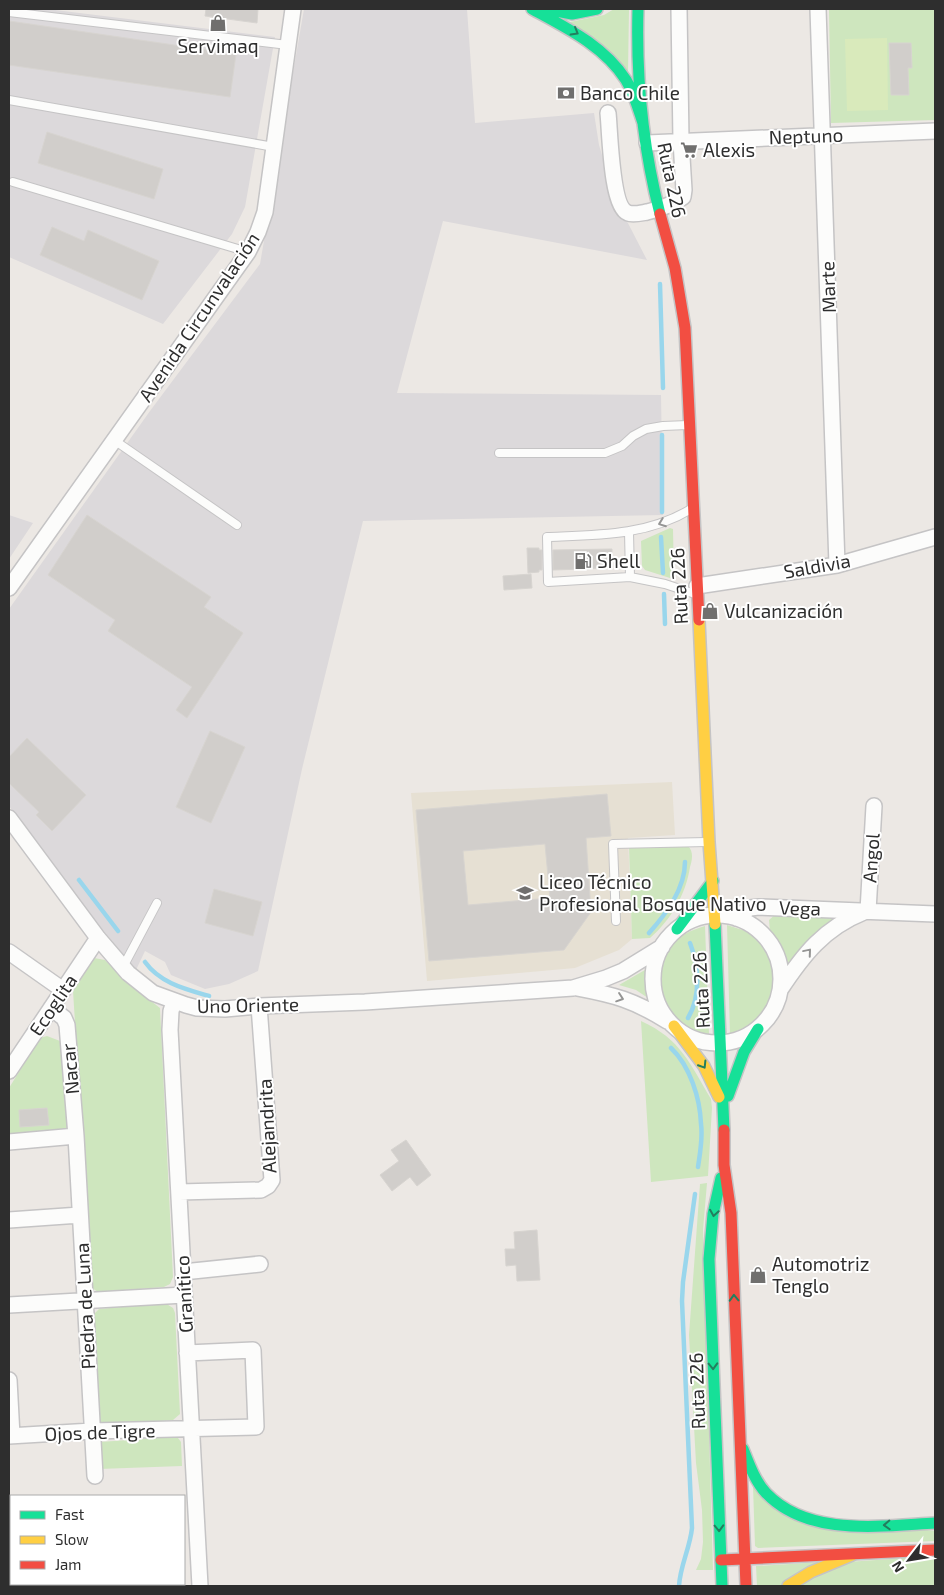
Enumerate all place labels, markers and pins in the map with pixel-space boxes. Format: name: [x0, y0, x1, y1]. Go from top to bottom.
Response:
shop icon: Servimaq: [208, 13, 228, 33]
place label: Servimaq: [177, 34, 259, 57]
place label: Banco Chile: [580, 81, 680, 104]
bank icon: Banco Chile: [556, 83, 576, 103]
place label: Alexis: [703, 138, 755, 161]
supermarket icon: Alexis: [679, 140, 699, 160]
place label: Shell: [597, 549, 641, 572]
fuel station icon: Shell: [573, 551, 593, 571]
place label: Vulcanización: [724, 599, 843, 622]
shop icon: Vulcanización: [700, 601, 720, 621]
place label: Liceo Técnico Profesional Bosque Nativo: [539, 870, 767, 915]
school or university icon: Liceo Técnico Profesional Bosque Nativo: [515, 883, 535, 903]
place label: Automotriz Tenglo: [772, 1252, 869, 1297]
shop icon: Automotriz Tenglo: [748, 1265, 768, 1285]

